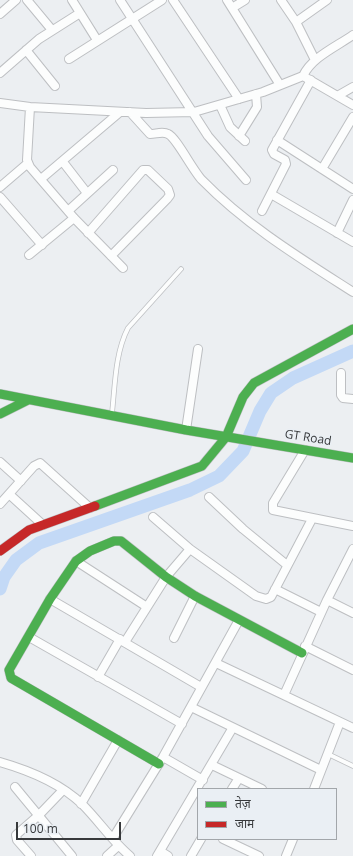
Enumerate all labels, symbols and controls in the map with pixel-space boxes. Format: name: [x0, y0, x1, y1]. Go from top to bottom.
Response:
street label: GT Road: [284, 427, 332, 449]
legend: [197, 788, 337, 840]
text: तेज़: [235, 795, 251, 812]
scale bar: [18, 814, 123, 840]
text: जाम: [235, 815, 254, 832]
text: 100 m: [23, 820, 58, 837]

